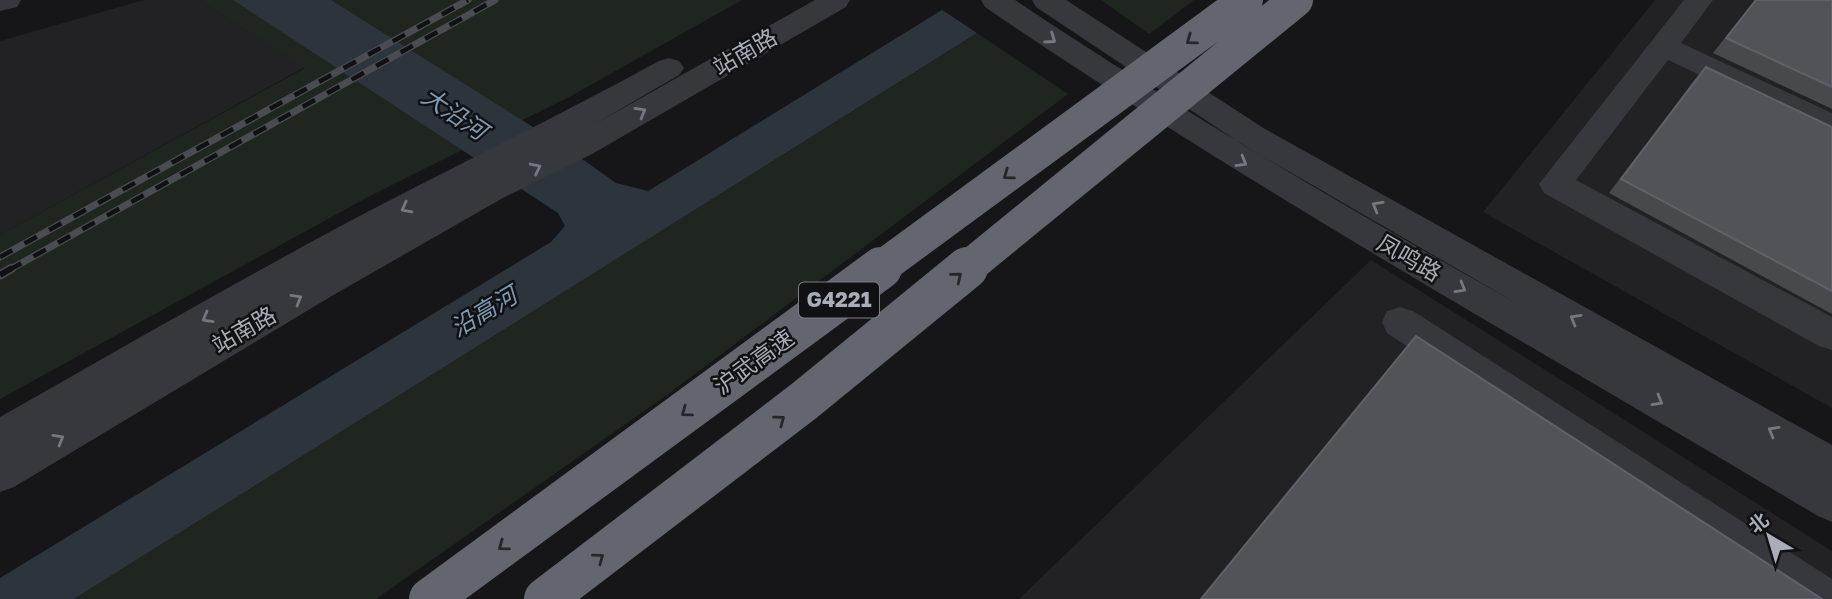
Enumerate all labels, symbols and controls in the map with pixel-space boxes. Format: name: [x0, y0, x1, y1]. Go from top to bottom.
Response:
street label: 站南路: [708, 22, 781, 81]
one-way arrow: [1043, 31, 1056, 43]
one-way arrow: [1186, 32, 1199, 45]
water label: 大沿河: [417, 81, 496, 147]
one-way arrow: [633, 107, 646, 120]
one-way arrow: [1235, 154, 1248, 167]
one-way arrow: [529, 162, 541, 176]
one-way arrow: [1003, 167, 1016, 179]
one-way arrow: [401, 199, 414, 213]
one-way arrow: [1372, 202, 1385, 215]
street label: 凤鸣路: [1373, 228, 1446, 287]
one-way arrow: [949, 272, 961, 285]
water label: 沿高河: [445, 278, 525, 342]
one-way arrow: [1453, 280, 1466, 293]
road number: G4221: [799, 282, 879, 318]
one-way arrow: [290, 295, 303, 308]
street label: 站南路: [207, 300, 280, 359]
one-way arrow: [202, 310, 215, 323]
one-way arrow: [1570, 314, 1582, 327]
street label: 沪武高速: [708, 323, 799, 400]
one-way arrow: [1650, 393, 1663, 406]
one-way arrow: [682, 403, 694, 416]
one-way arrow: [772, 415, 785, 428]
one-way arrow: [1767, 426, 1780, 439]
one-way arrow: [51, 435, 64, 448]
north arrow: [1734, 501, 1804, 571]
text: 北: [1744, 507, 1773, 537]
one-way arrow: [498, 538, 511, 550]
one-way arrow: [591, 553, 604, 566]

